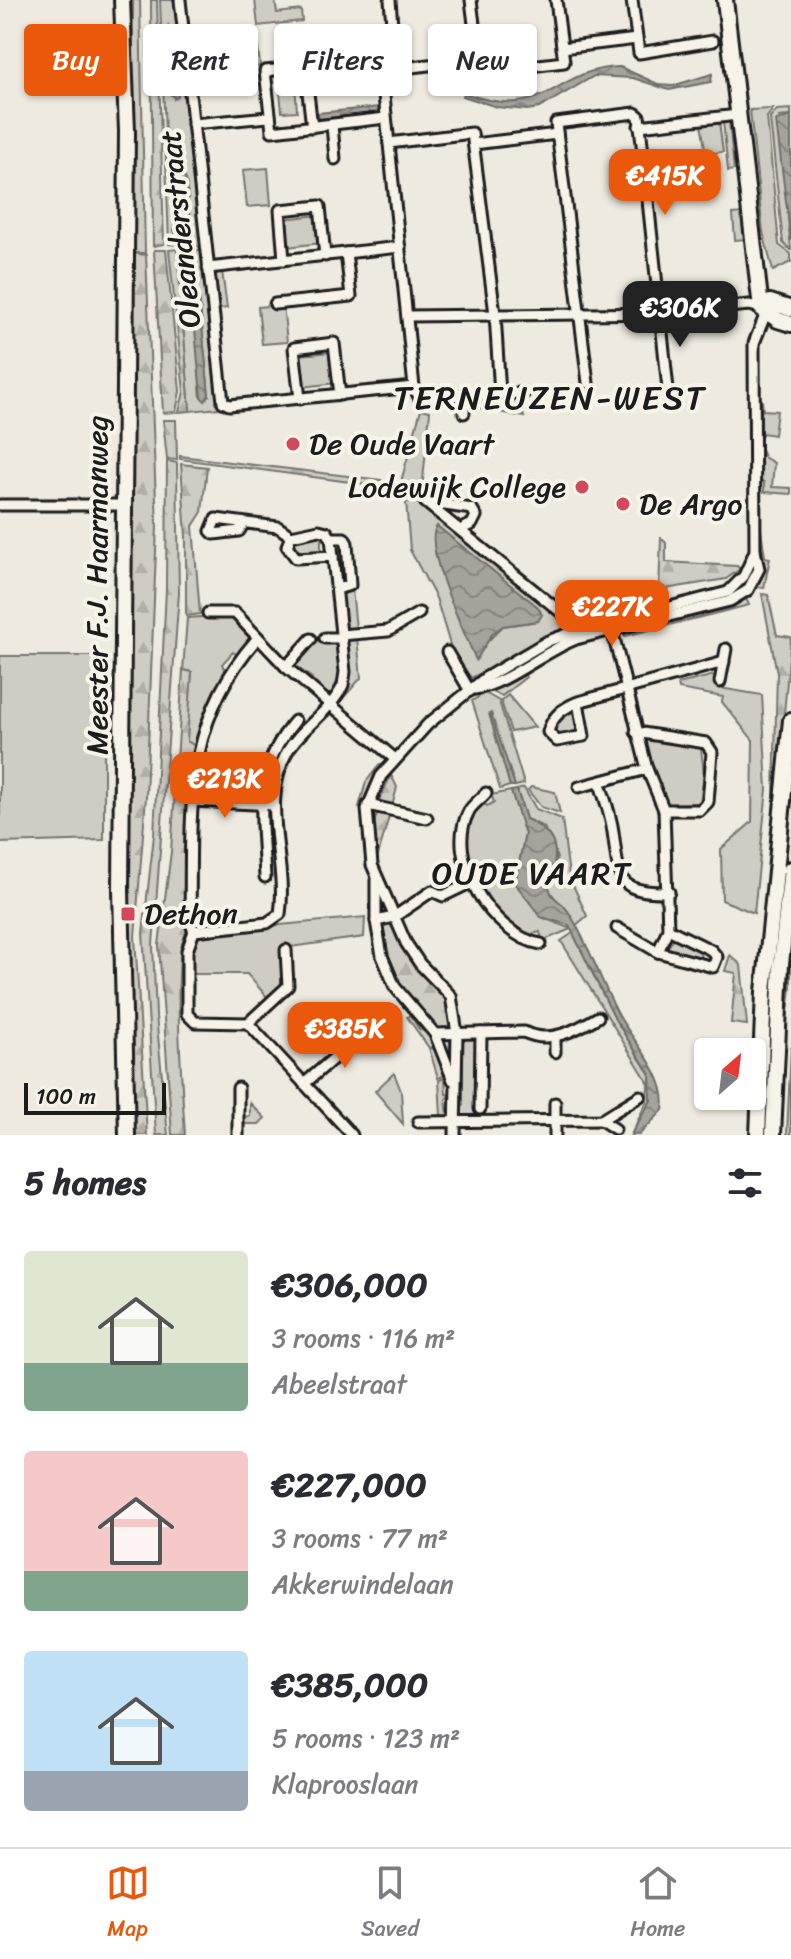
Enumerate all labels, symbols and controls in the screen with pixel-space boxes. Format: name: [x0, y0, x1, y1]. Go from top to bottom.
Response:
chip: Buy: [24, 24, 127, 96]
chip: Rent: [143, 24, 258, 96]
chip: Filters: [274, 24, 412, 96]
chip: New: [428, 24, 537, 96]
street label: Oleanderstraat: [143, 127, 217, 331]
pin: €415K: [609, 149, 721, 217]
text: €415K: [627, 152, 703, 198]
pin: €306K: [624, 281, 736, 349]
text: €306K: [641, 284, 719, 330]
district label: TERNEUZEN-WEST: [393, 368, 707, 428]
street label: Meester F.J. Haarmanweg: [70, 415, 124, 755]
place label: De Oude Vaart: [309, 417, 496, 471]
marker: De Oude Vaart: [284, 435, 302, 453]
place label: Lodewijk College: [348, 460, 566, 514]
place label: De Argo: [639, 477, 743, 531]
marker: Lodewijk College: [573, 478, 591, 496]
marker: De Argo: [614, 495, 632, 513]
pin: €227K: [556, 580, 668, 648]
text: €227K: [573, 583, 651, 629]
pin: €213K: [169, 752, 281, 820]
text: €213K: [188, 755, 262, 801]
district label: OUDE VAART: [432, 845, 632, 902]
place label: Dethon: [144, 887, 238, 941]
marker: Dethon: [119, 905, 137, 923]
pin: €385K: [289, 1002, 401, 1070]
text: €385K: [306, 1005, 384, 1051]
north arrow: [694, 1038, 766, 1110]
map controls: [694, 1038, 766, 1110]
text: 100 m: [36, 1077, 96, 1116]
scale bar: [24, 1079, 166, 1115]
text: 5 homes: [24, 1153, 146, 1213]
icon: filters: [723, 1161, 767, 1205]
text: €306,000: [272, 1255, 428, 1315]
icon: home: [88, 1283, 184, 1379]
text: 3 rooms · 116 m²: [272, 1315, 455, 1361]
text: Abeelstraat: [272, 1361, 407, 1407]
text: €227,000: [272, 1455, 427, 1515]
icon: home: [88, 1483, 184, 1579]
text: 3 rooms · 77 m²: [272, 1515, 448, 1561]
text: Akkerwindelaan: [272, 1561, 454, 1607]
text: €385,000: [272, 1655, 428, 1715]
icon: home: [88, 1683, 184, 1779]
text: 5 rooms · 123 m²: [272, 1715, 460, 1761]
text: Klaprooslaan: [272, 1761, 418, 1807]
tab: Map: [106, 1861, 150, 1948]
tab: Saved: [361, 1861, 419, 1948]
tab: Home: [630, 1861, 685, 1948]

